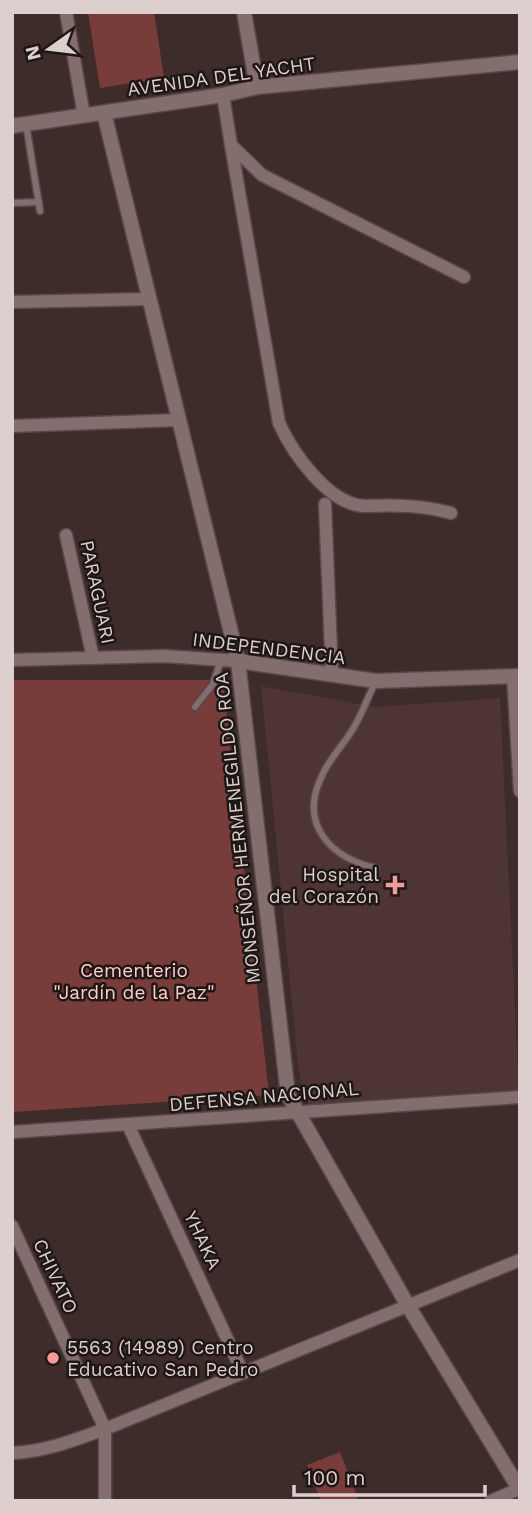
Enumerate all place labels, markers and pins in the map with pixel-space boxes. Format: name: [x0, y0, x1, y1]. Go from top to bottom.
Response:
place label: Hospital del Corazón: [269, 863, 379, 908]
marker: Hospital del Corazón: [385, 875, 405, 895]
place label: 5563 (14989) Centro Educativo San Pedro: [67, 1336, 258, 1381]
marker: 5563 (14989) Centro Educativo San Pedro: [45, 1350, 61, 1366]

